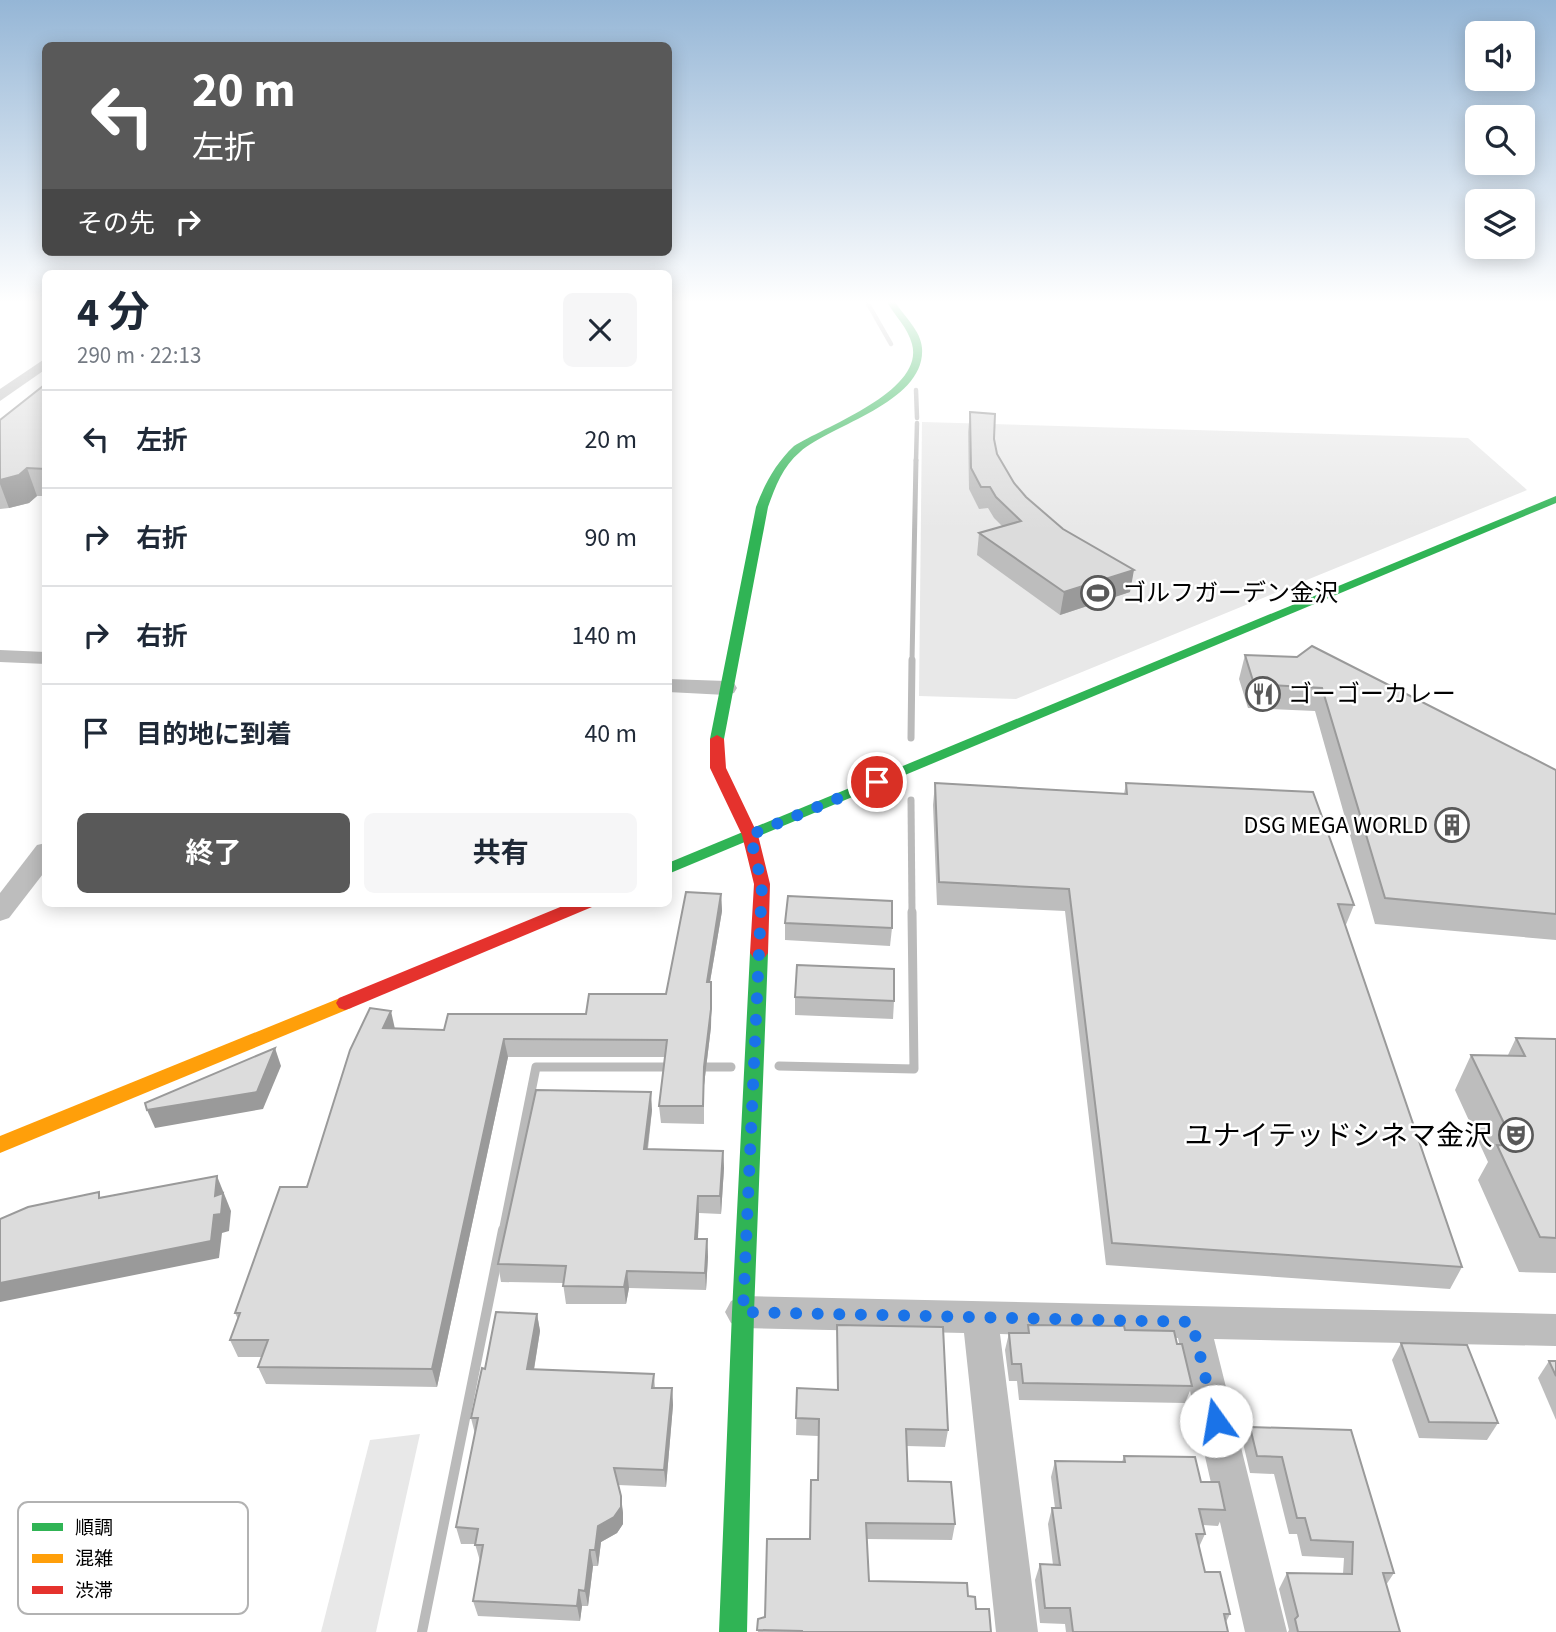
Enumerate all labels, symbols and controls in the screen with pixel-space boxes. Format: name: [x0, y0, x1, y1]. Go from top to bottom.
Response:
map controls: [1465, 21, 1535, 259]
button: sound: [1465, 21, 1535, 91]
text: 20 m: [192, 56, 296, 126]
icon: left: [77, 70, 168, 161]
button: search: [1465, 105, 1535, 175]
text: 左折: [192, 125, 256, 171]
button: layers: [1465, 189, 1535, 259]
icon: right: [169, 203, 207, 241]
text: その先: [77, 205, 155, 242]
text: 4 分: [77, 283, 150, 343]
button: close: [563, 293, 637, 367]
text: 290 m · 22:13: [77, 339, 201, 372]
icon: left: [77, 420, 115, 458]
text: 20 m: [584, 421, 637, 458]
text: 左折: [136, 422, 188, 459]
icon: right: [77, 518, 115, 556]
text: 90 m: [584, 519, 637, 556]
text: 右折: [136, 520, 188, 557]
sports icon: ゴルフガーデン金沢: [1079, 574, 1117, 612]
place label: ゴルフガーデン金沢: [1122, 576, 1338, 611]
icon: right: [77, 616, 115, 654]
text: 140 m: [571, 617, 637, 654]
text: 右折: [136, 618, 188, 655]
restaurant icon: ゴーゴーカレー: [1244, 675, 1282, 713]
place label: ゴーゴーカレー: [1288, 677, 1456, 712]
icon: arrive: [77, 714, 115, 752]
text: 40 m: [584, 715, 637, 752]
text: 目的地に到着: [136, 716, 292, 753]
pin: [847, 752, 907, 812]
icon: arrive: [858, 763, 896, 801]
building icon: DSG MEGA WORLD: [1433, 806, 1471, 844]
place label: DSG MEGA WORLD: [1243, 808, 1428, 843]
button: 終了: [77, 813, 350, 893]
button: 共有: [364, 813, 637, 893]
place label: ユナイテッドシネマ金沢: [1185, 1116, 1492, 1156]
theatre icon: ユナイテッドシネマ金沢: [1497, 1116, 1535, 1154]
position arrow: [1179, 1384, 1253, 1458]
legend: [18, 1502, 248, 1614]
text: 順調: [75, 1515, 113, 1542]
text: 混雑: [75, 1546, 113, 1573]
text: 渋滞: [75, 1578, 113, 1605]

